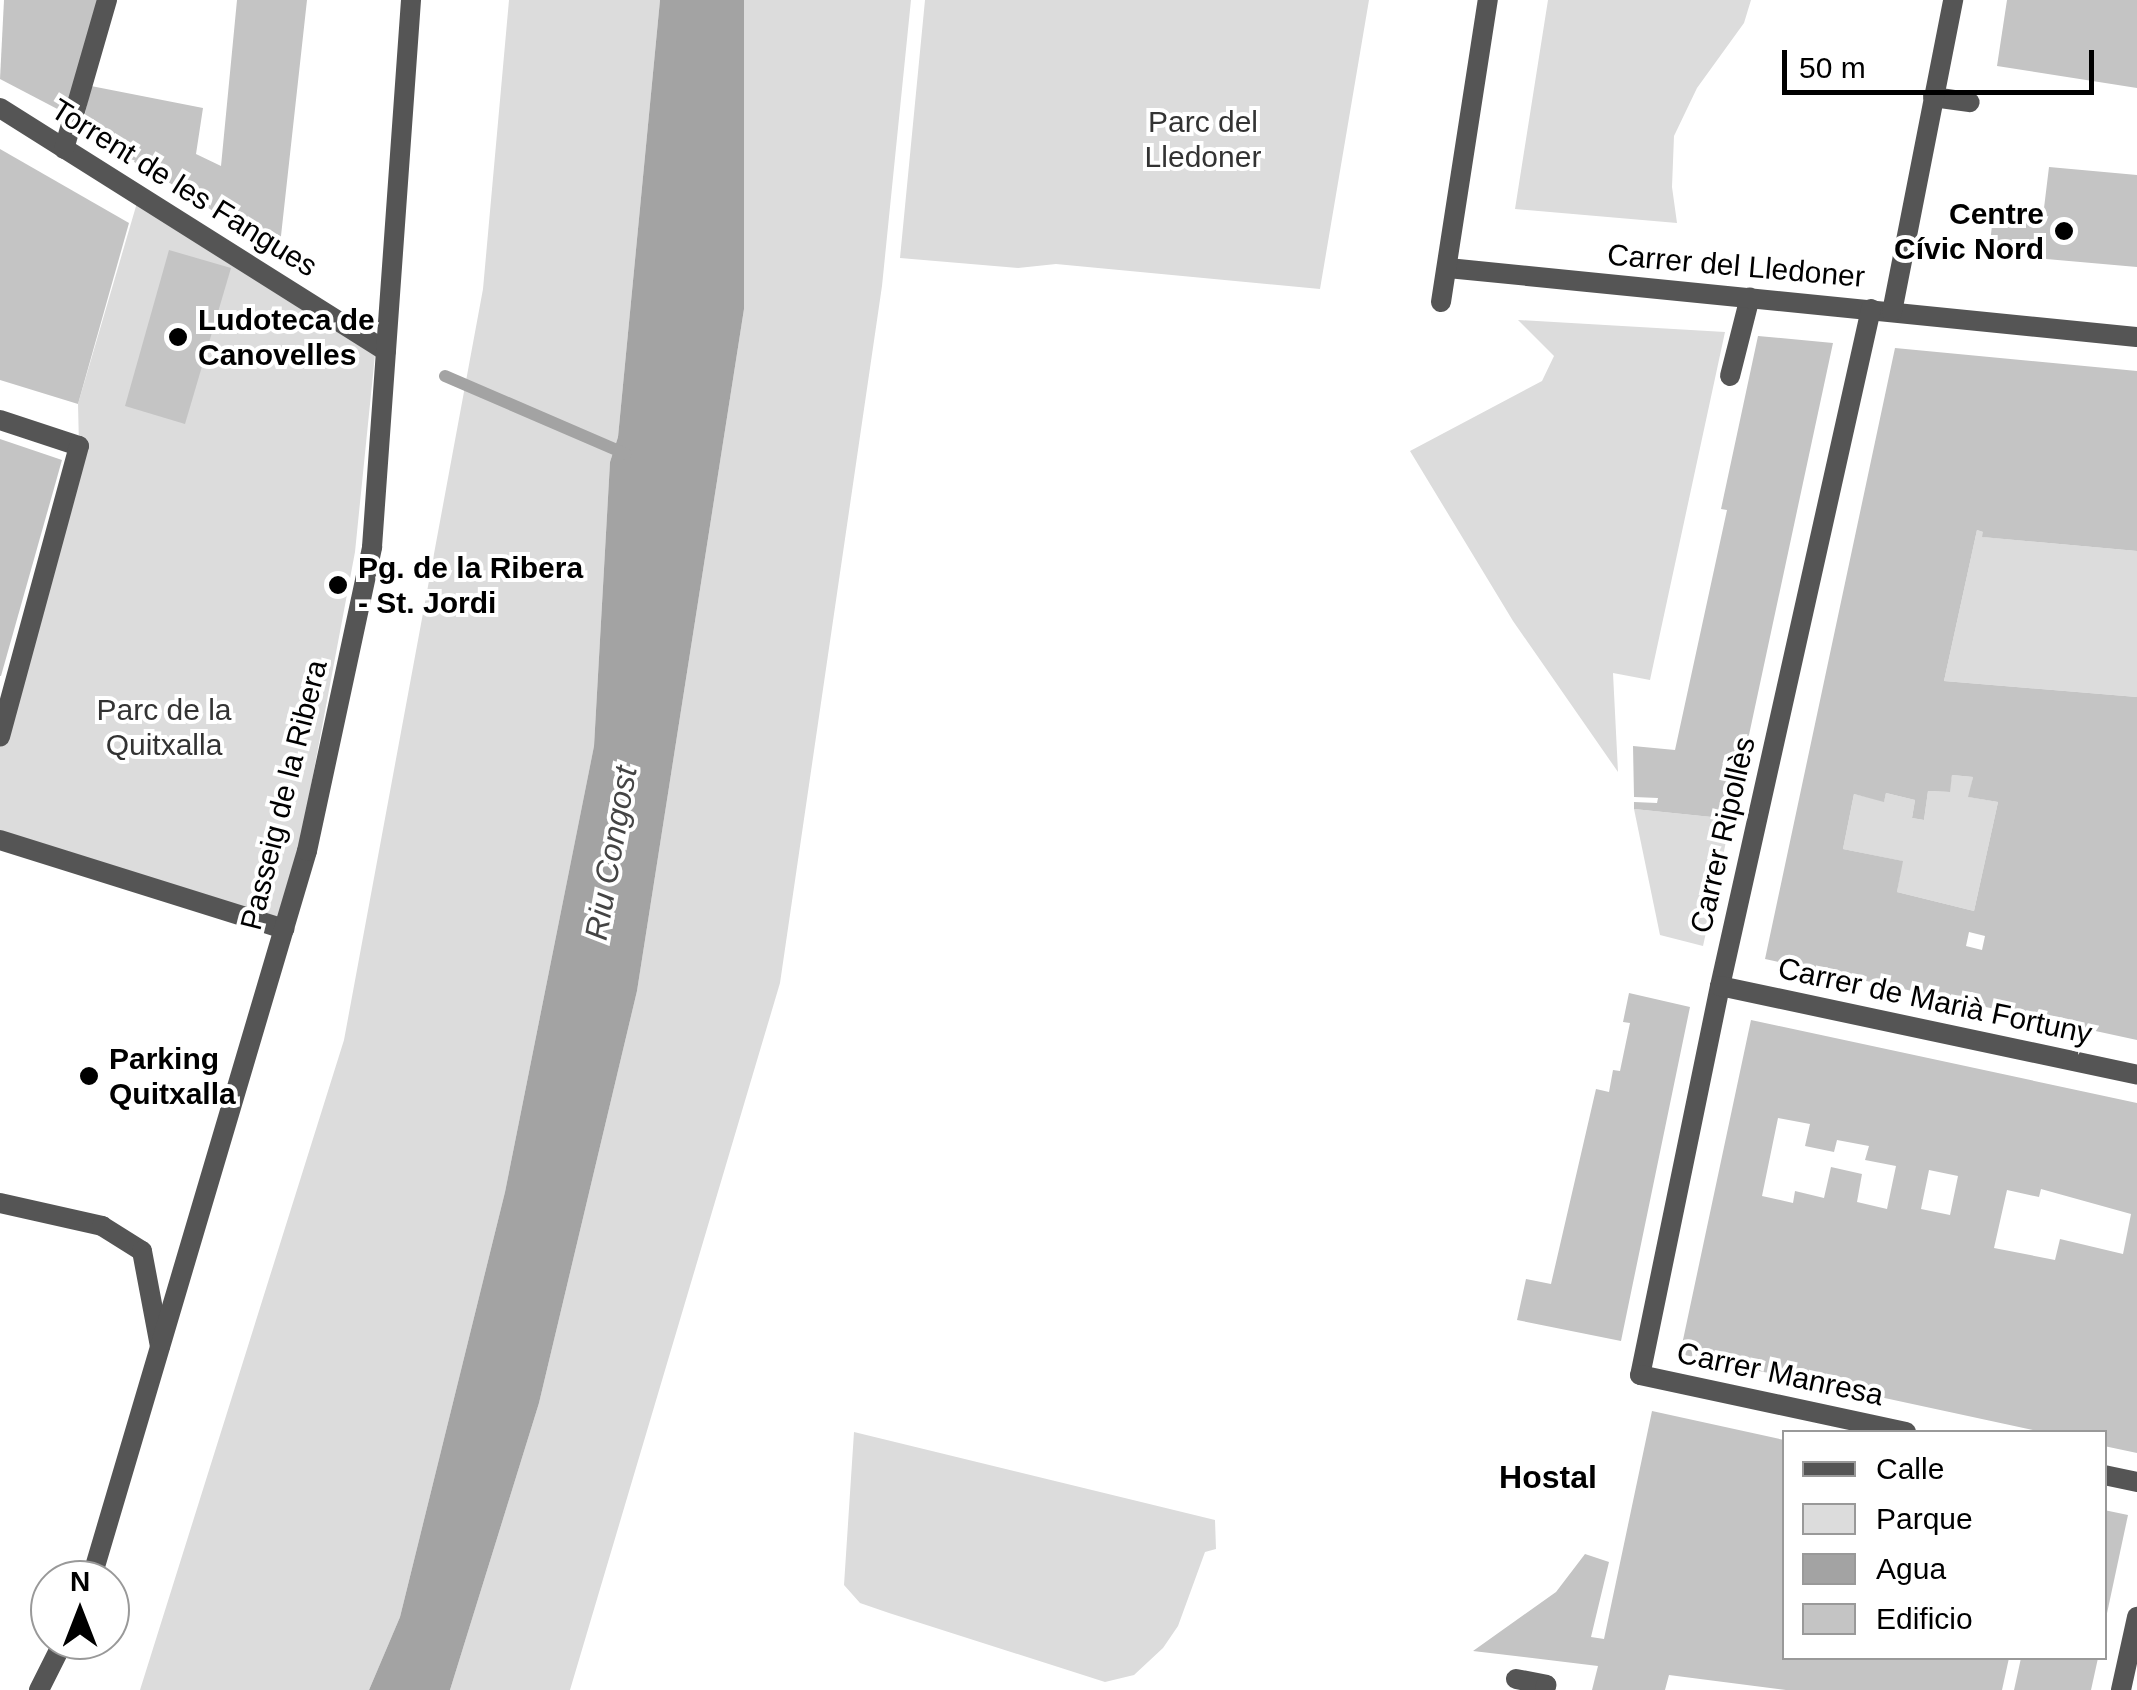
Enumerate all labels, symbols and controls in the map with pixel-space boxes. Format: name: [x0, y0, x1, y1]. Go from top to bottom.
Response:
scale bar: [1787, 30, 2100, 92]
text: 50 m: [1799, 51, 1866, 84]
street label: Torrent de les Fangues: [44, 91, 324, 285]
park label: Parc del Lledoner: [1145, 104, 1261, 174]
place label: Centre Cívic Nord: [1894, 196, 2044, 266]
marker: Centre Cívic Nord: [2053, 220, 2075, 242]
street label: Carrer del Lledoner: [1606, 237, 1866, 295]
place label: Ludoteca de Canovelles: [198, 302, 375, 372]
marker: Ludoteca de Canovelles: [167, 326, 189, 348]
place label: Pg. de la Ribera - St. Jordi: [358, 550, 583, 620]
marker: Pg. de la Ribera - St. Jordi: [327, 574, 349, 596]
street label: Passeig de la Ribera: [233, 656, 335, 934]
park label: Parc de la Quitxalla: [96, 692, 232, 762]
street label: Carrer Ripollès: [1683, 733, 1763, 937]
water label: Riu Congost: [577, 763, 645, 943]
street label: Carrer de Marià Fortuny: [1775, 950, 2095, 1052]
place label: Parking Quitxalla: [109, 1041, 236, 1112]
marker: Parking Quitxalla: [78, 1065, 100, 1087]
street label: Carrer Manresa: [1674, 1335, 1886, 1413]
legend: [1782, 1430, 2107, 1660]
text: Calle: [1876, 1452, 1944, 1485]
district label: Hostal: [1499, 1458, 1597, 1496]
text: Parque: [1876, 1502, 1973, 1535]
text: Agua: [1876, 1552, 1946, 1585]
north arrow: [30, 1560, 130, 1660]
text: N: [70, 1566, 90, 1597]
text: Edificio: [1876, 1602, 1973, 1635]

